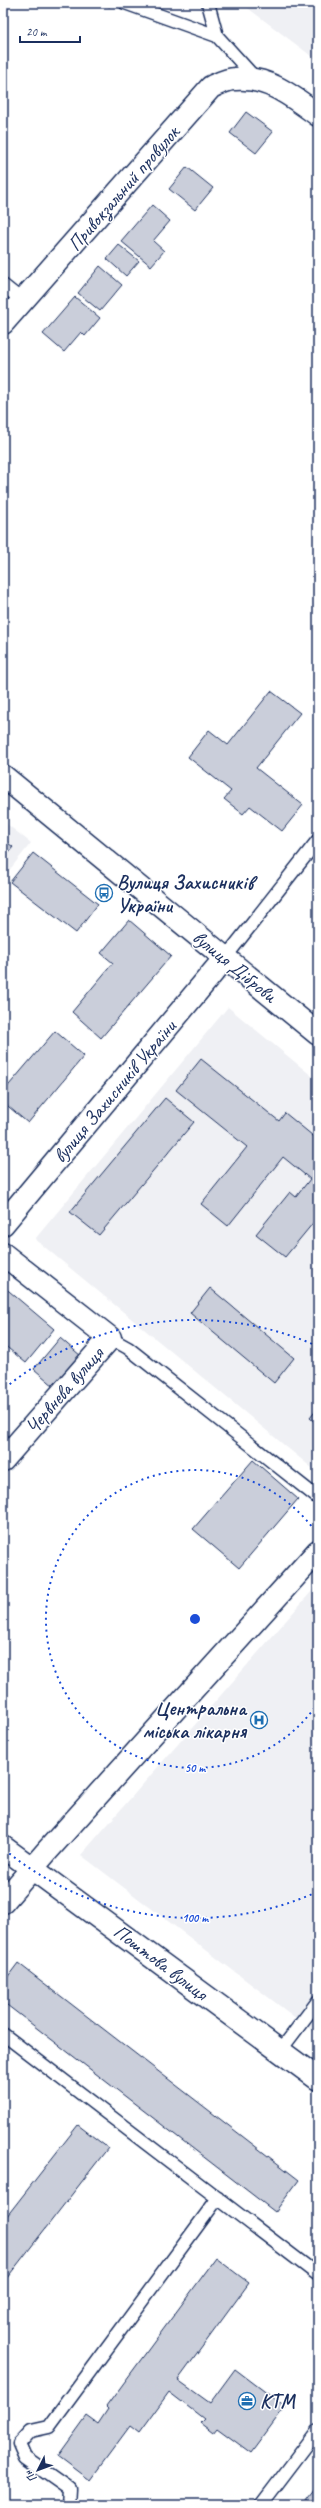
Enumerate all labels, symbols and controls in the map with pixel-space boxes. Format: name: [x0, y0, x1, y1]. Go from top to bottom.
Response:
scale bar: [20, 18, 80, 44]
text: 20 m: [26, 24, 48, 40]
street label: Привокзальний провулок: [62, 119, 187, 257]
place label: Вулиця Захисників України: [117, 870, 258, 918]
bus stop icon: Вулиця Захисників України: [94, 883, 114, 903]
street label: вулиця Діброви: [188, 925, 283, 1009]
street label: вулиця Захисників України: [47, 1014, 182, 1168]
street label: Червнева вулиця: [20, 1340, 110, 1439]
centre of rings: [188, 1612, 202, 1626]
place label: Центральна міська лікарня: [142, 1696, 248, 1744]
hospital icon: Центральна міська лікарня: [249, 1710, 269, 1730]
text: 50 m: [185, 1760, 206, 1776]
text: 100 m: [182, 1910, 209, 1926]
street label: Поштова вулиця: [109, 1919, 214, 2007]
place label: КТМ: [260, 2389, 297, 2414]
office icon: КТМ: [237, 2391, 257, 2411]
north arrow: [18, 2450, 58, 2490]
text: Пн: [21, 2467, 40, 2486]

